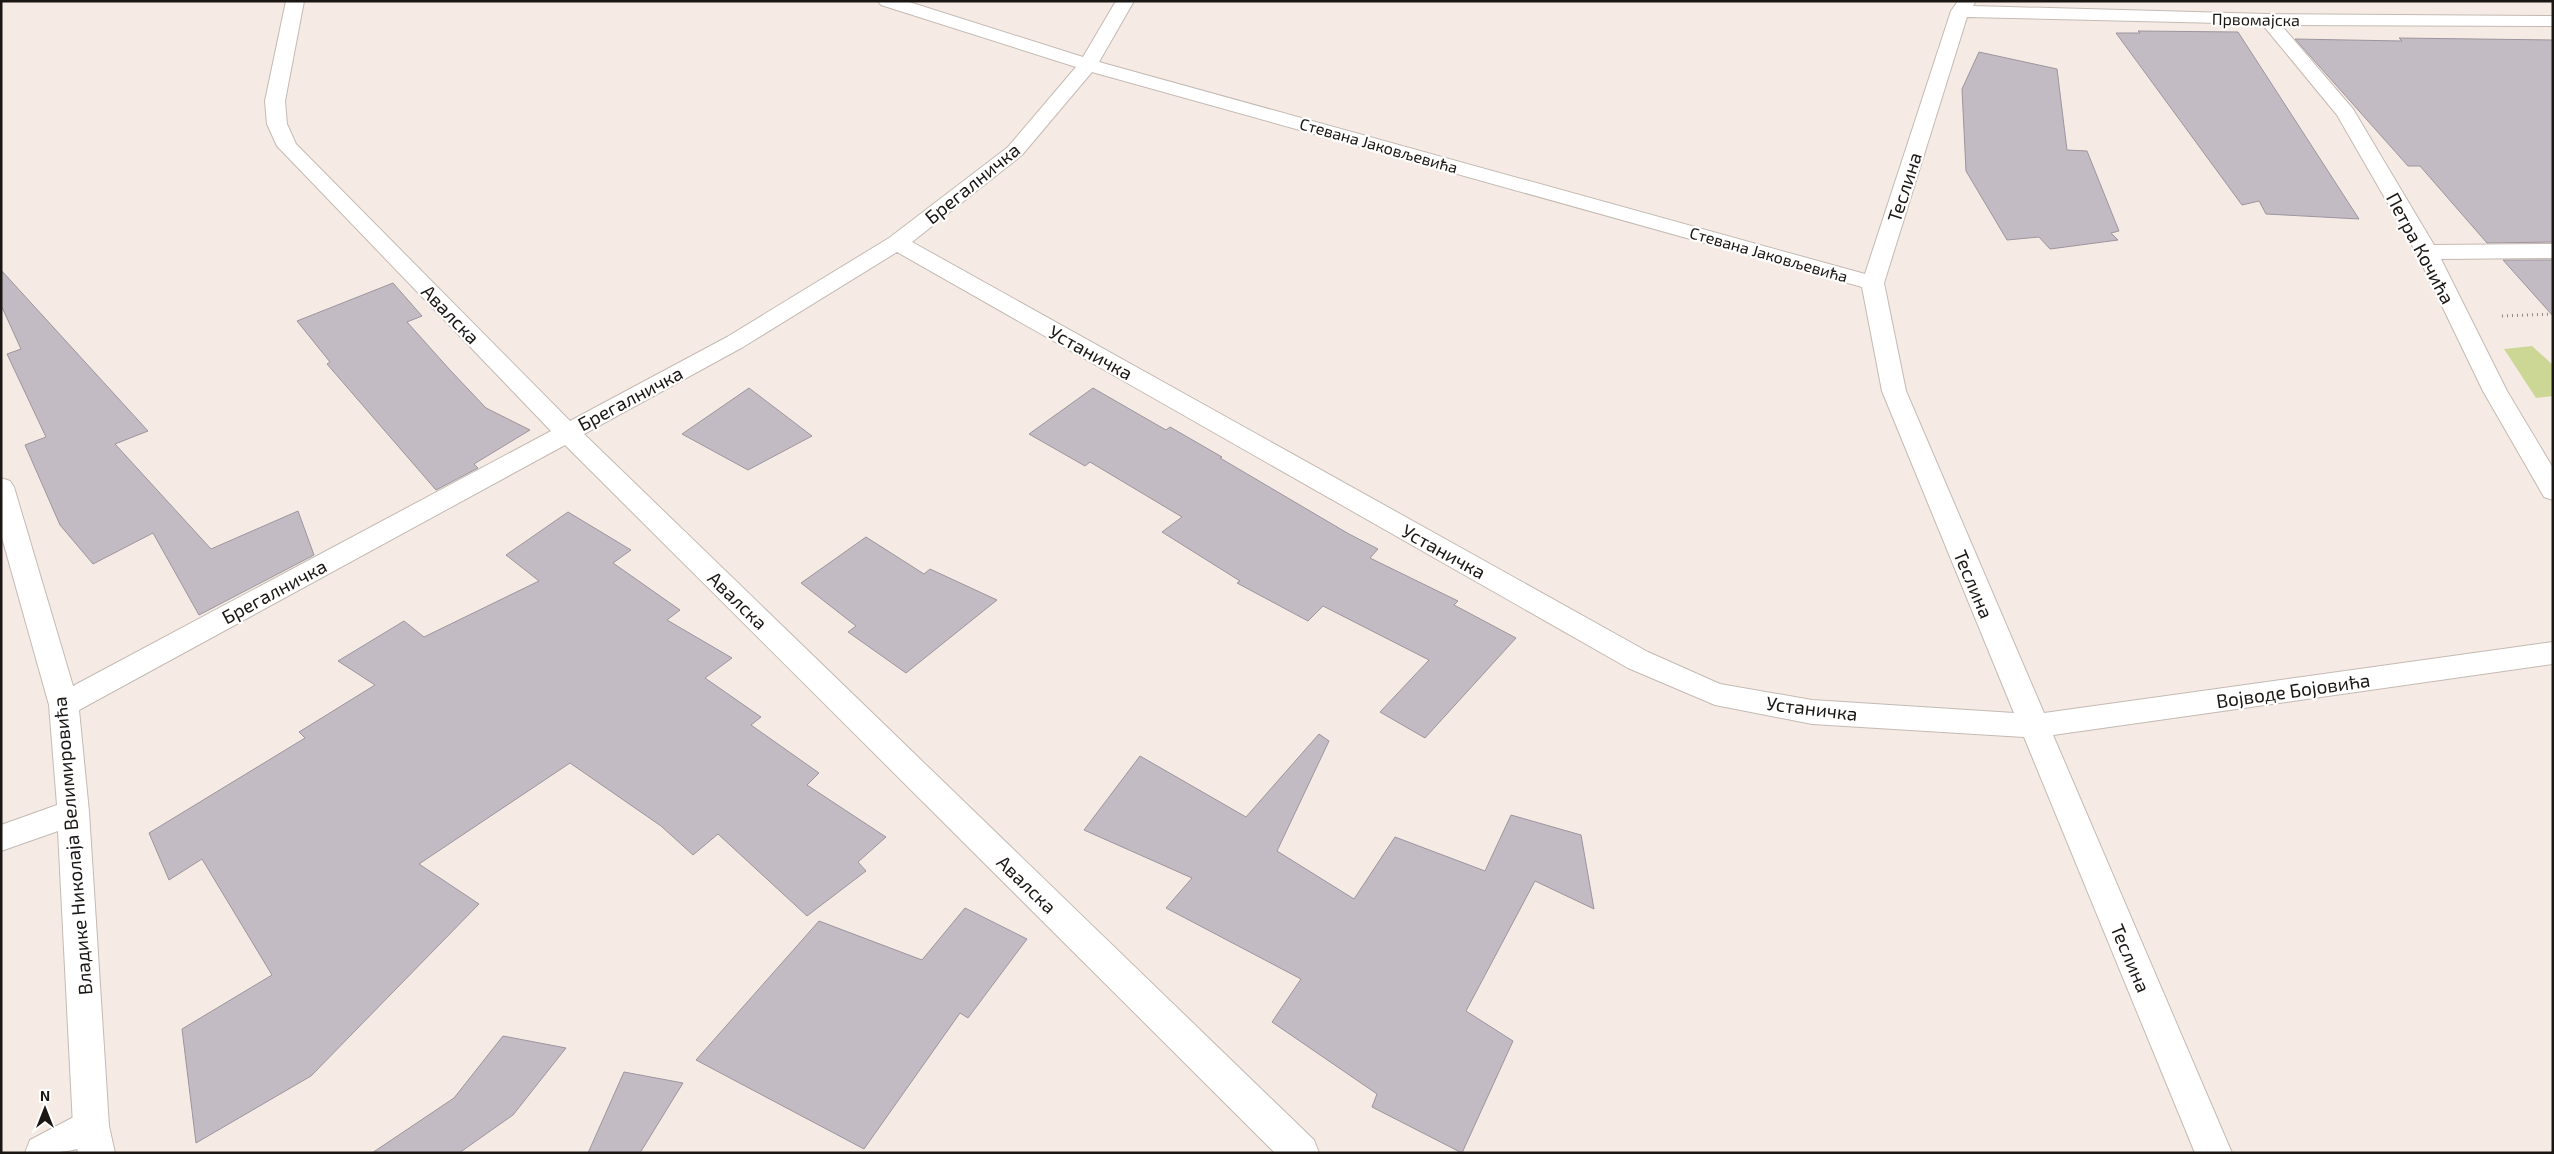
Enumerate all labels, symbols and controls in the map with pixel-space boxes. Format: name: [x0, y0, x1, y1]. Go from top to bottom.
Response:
street label: Првомајска: [2212, 9, 2300, 30]
street label: Стевана Јаковљевића: [1298, 113, 1460, 177]
street label: Брегалничка: [920, 138, 1024, 228]
street label: Теслина: [1882, 149, 1926, 225]
street label: Петра Кочића: [2382, 188, 2460, 308]
street label: Стевана Јаковљевића: [1688, 222, 1850, 286]
street label: Авалска: [417, 280, 485, 348]
street label: Устаничка: [1045, 320, 1137, 384]
street label: Брегалничка: [574, 361, 686, 435]
street label: Устаничка: [1398, 519, 1490, 583]
street label: Теслина: [1949, 546, 1999, 622]
street label: Брегалничка: [218, 554, 330, 628]
street label: Авалска: [704, 566, 772, 634]
street label: Војводе Бојовића: [2215, 668, 2371, 712]
street label: Устаничка: [1765, 691, 1859, 725]
street label: Владике Николаја Велимировића: [47, 696, 97, 996]
street label: Авалска: [993, 850, 1061, 918]
street label: Теслина: [2106, 920, 2156, 996]
north arrow: [20, 1084, 70, 1134]
text: N: [40, 1087, 50, 1104]

